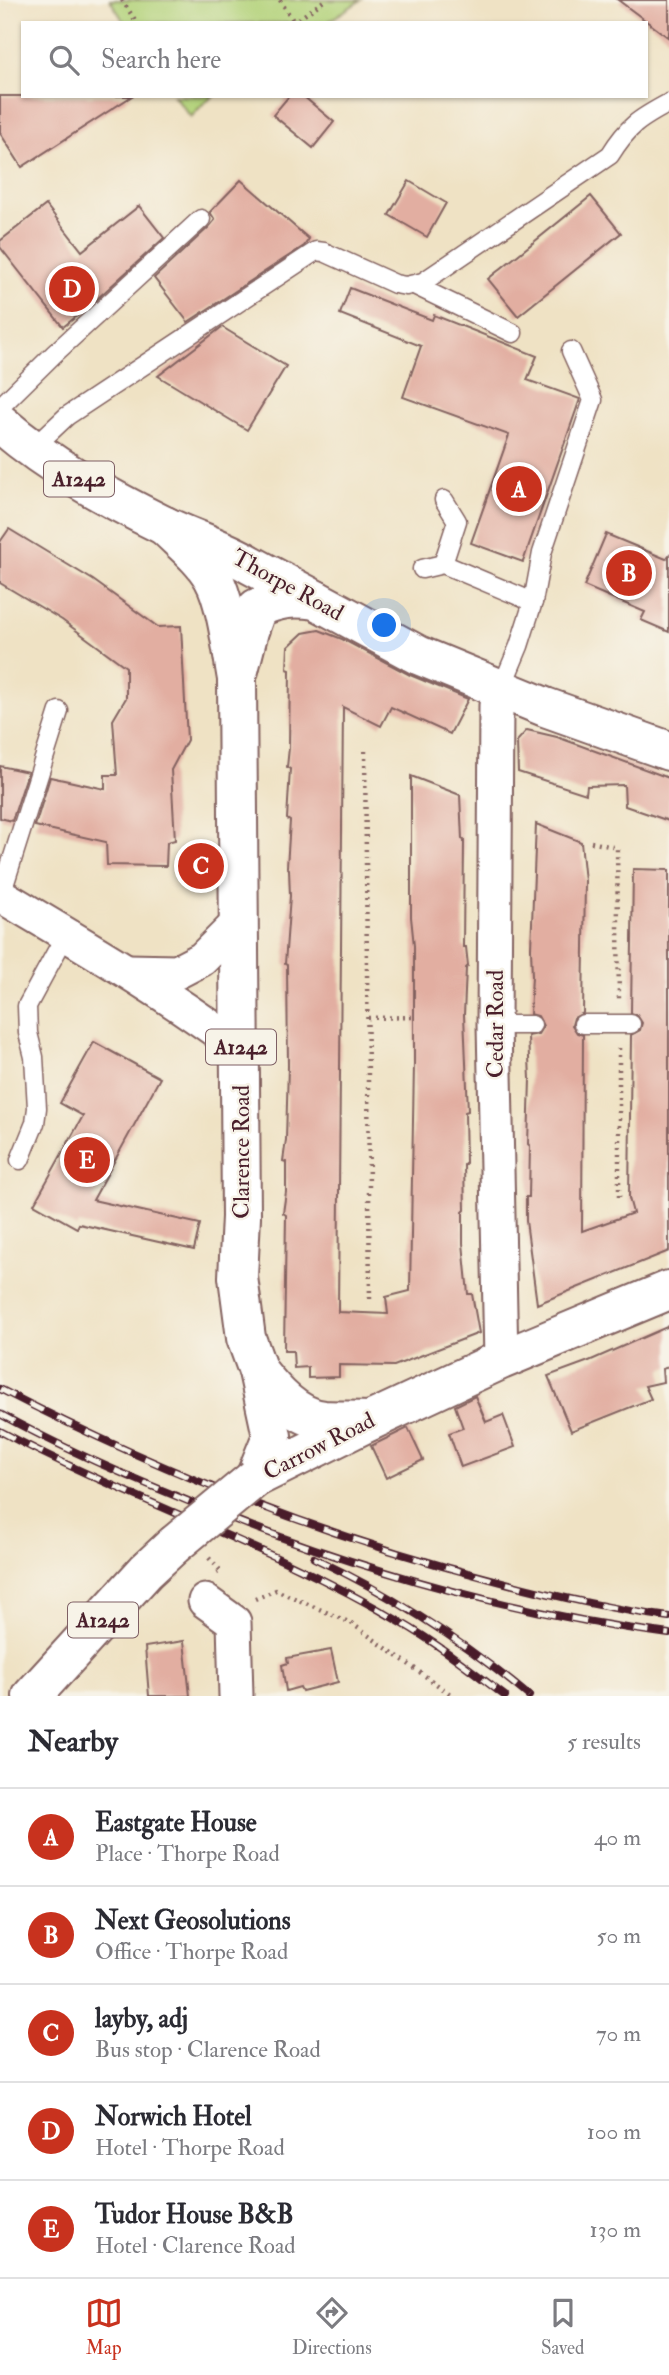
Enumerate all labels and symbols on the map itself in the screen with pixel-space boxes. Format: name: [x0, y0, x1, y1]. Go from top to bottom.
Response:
pin: D: [49, 263, 95, 315]
road number: A1242: [44, 462, 114, 496]
pin: A: [496, 463, 542, 515]
street label: Thorpe Road: [227, 543, 349, 628]
pin: B: [606, 547, 652, 599]
your location: [367, 608, 401, 642]
pin: C: [178, 840, 224, 892]
street label: Cedar Road: [481, 970, 510, 1078]
road number: A1242: [206, 1030, 276, 1064]
street label: Clarence Road: [227, 1085, 256, 1219]
pin: E: [64, 1134, 110, 1186]
street label: Carrow Road: [258, 1406, 380, 1486]
road number: A1242: [68, 1602, 138, 1638]

